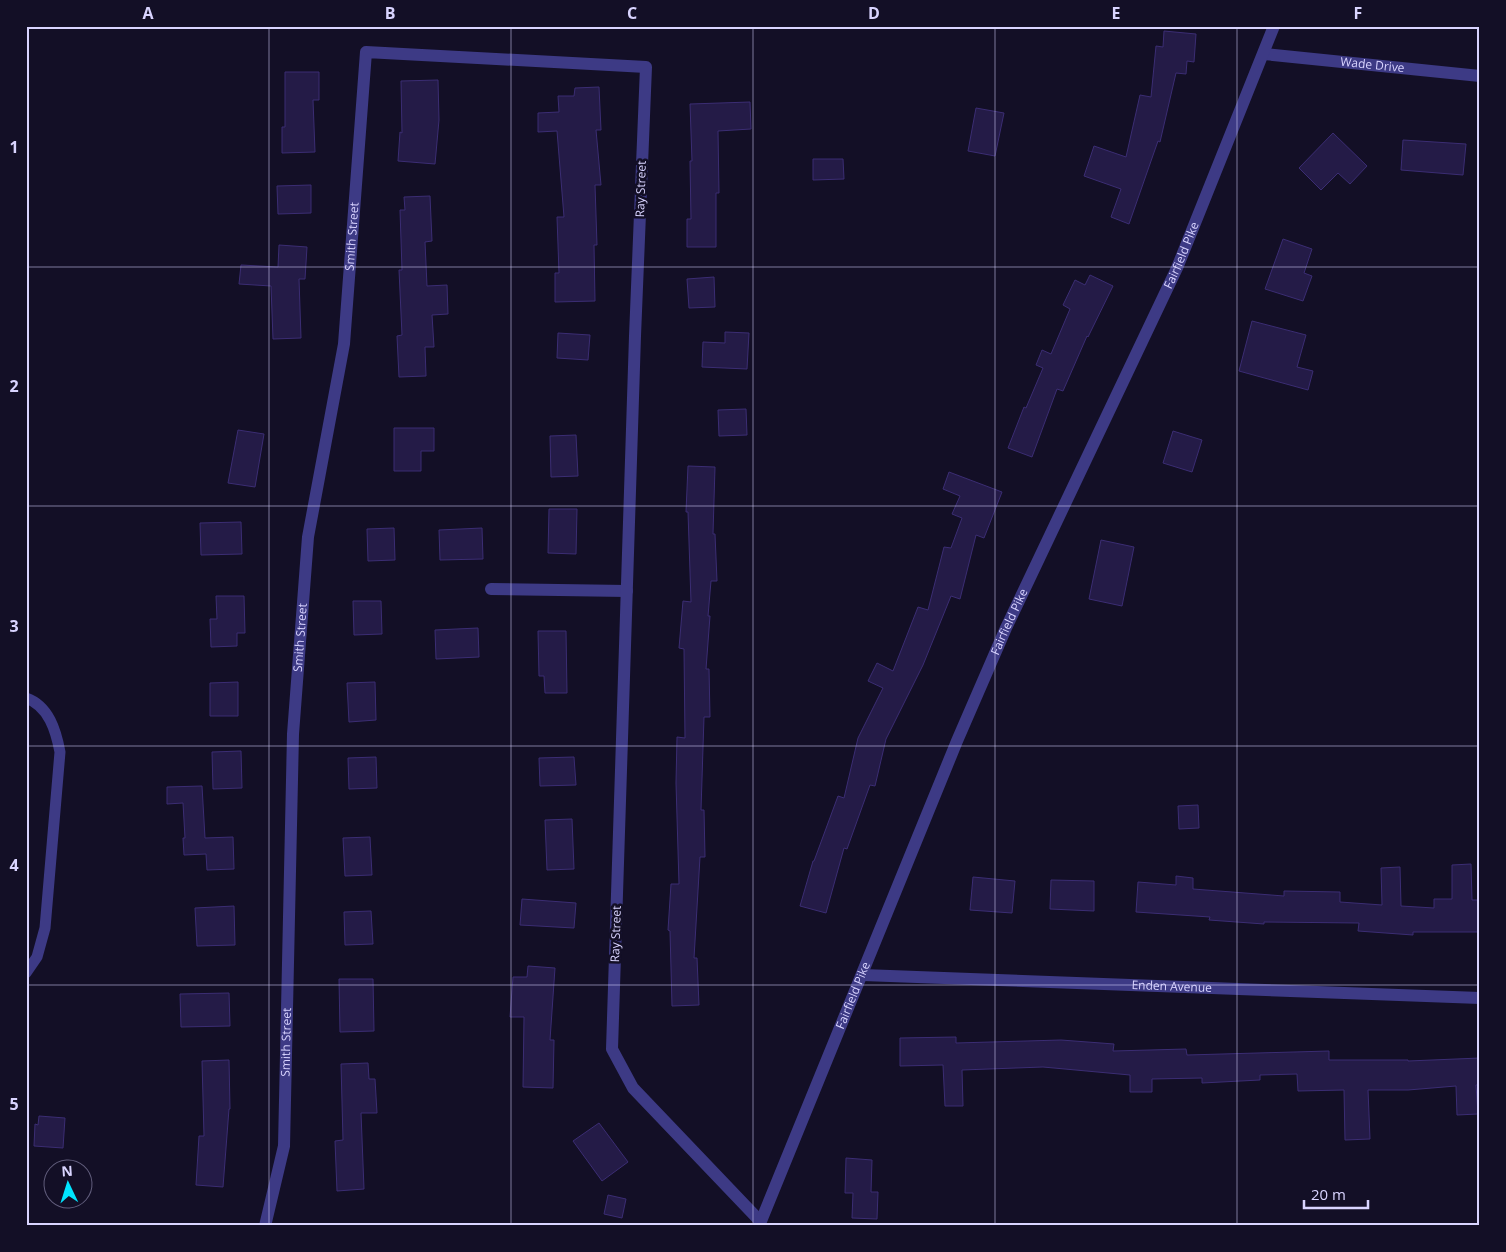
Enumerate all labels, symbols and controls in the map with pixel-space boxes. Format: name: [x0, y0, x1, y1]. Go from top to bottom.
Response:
text: A: [142, 2, 154, 24]
text: B: [385, 2, 395, 24]
text: C: [627, 2, 637, 24]
text: D: [868, 2, 880, 24]
text: E: [1112, 2, 1121, 24]
text: F: [1354, 2, 1362, 24]
street label: Wade Drive: [1340, 53, 1406, 76]
text: 1: [9, 136, 19, 158]
street label: Ray Street: [631, 160, 650, 218]
street label: Smith Street: [341, 201, 363, 272]
street label: Fairfield Pike: [1159, 219, 1203, 292]
text: 2: [9, 375, 19, 397]
street label: Fairfield Pike: [986, 585, 1032, 658]
street label: Smith Street: [289, 602, 311, 673]
text: 3: [9, 615, 19, 637]
text: 4: [9, 854, 19, 876]
street label: Ray Street: [606, 905, 625, 963]
street label: Fairfield Pike: [831, 959, 874, 1032]
street label: Enden Avenue: [1131, 976, 1213, 996]
street label: Smith Street: [277, 1008, 295, 1077]
text: 5: [9, 1093, 19, 1115]
north arrow: [42, 1160, 92, 1210]
text: N: [61, 1161, 73, 1180]
scale bar: [1304, 1177, 1367, 1209]
text: 20 m: [1311, 1184, 1346, 1204]

